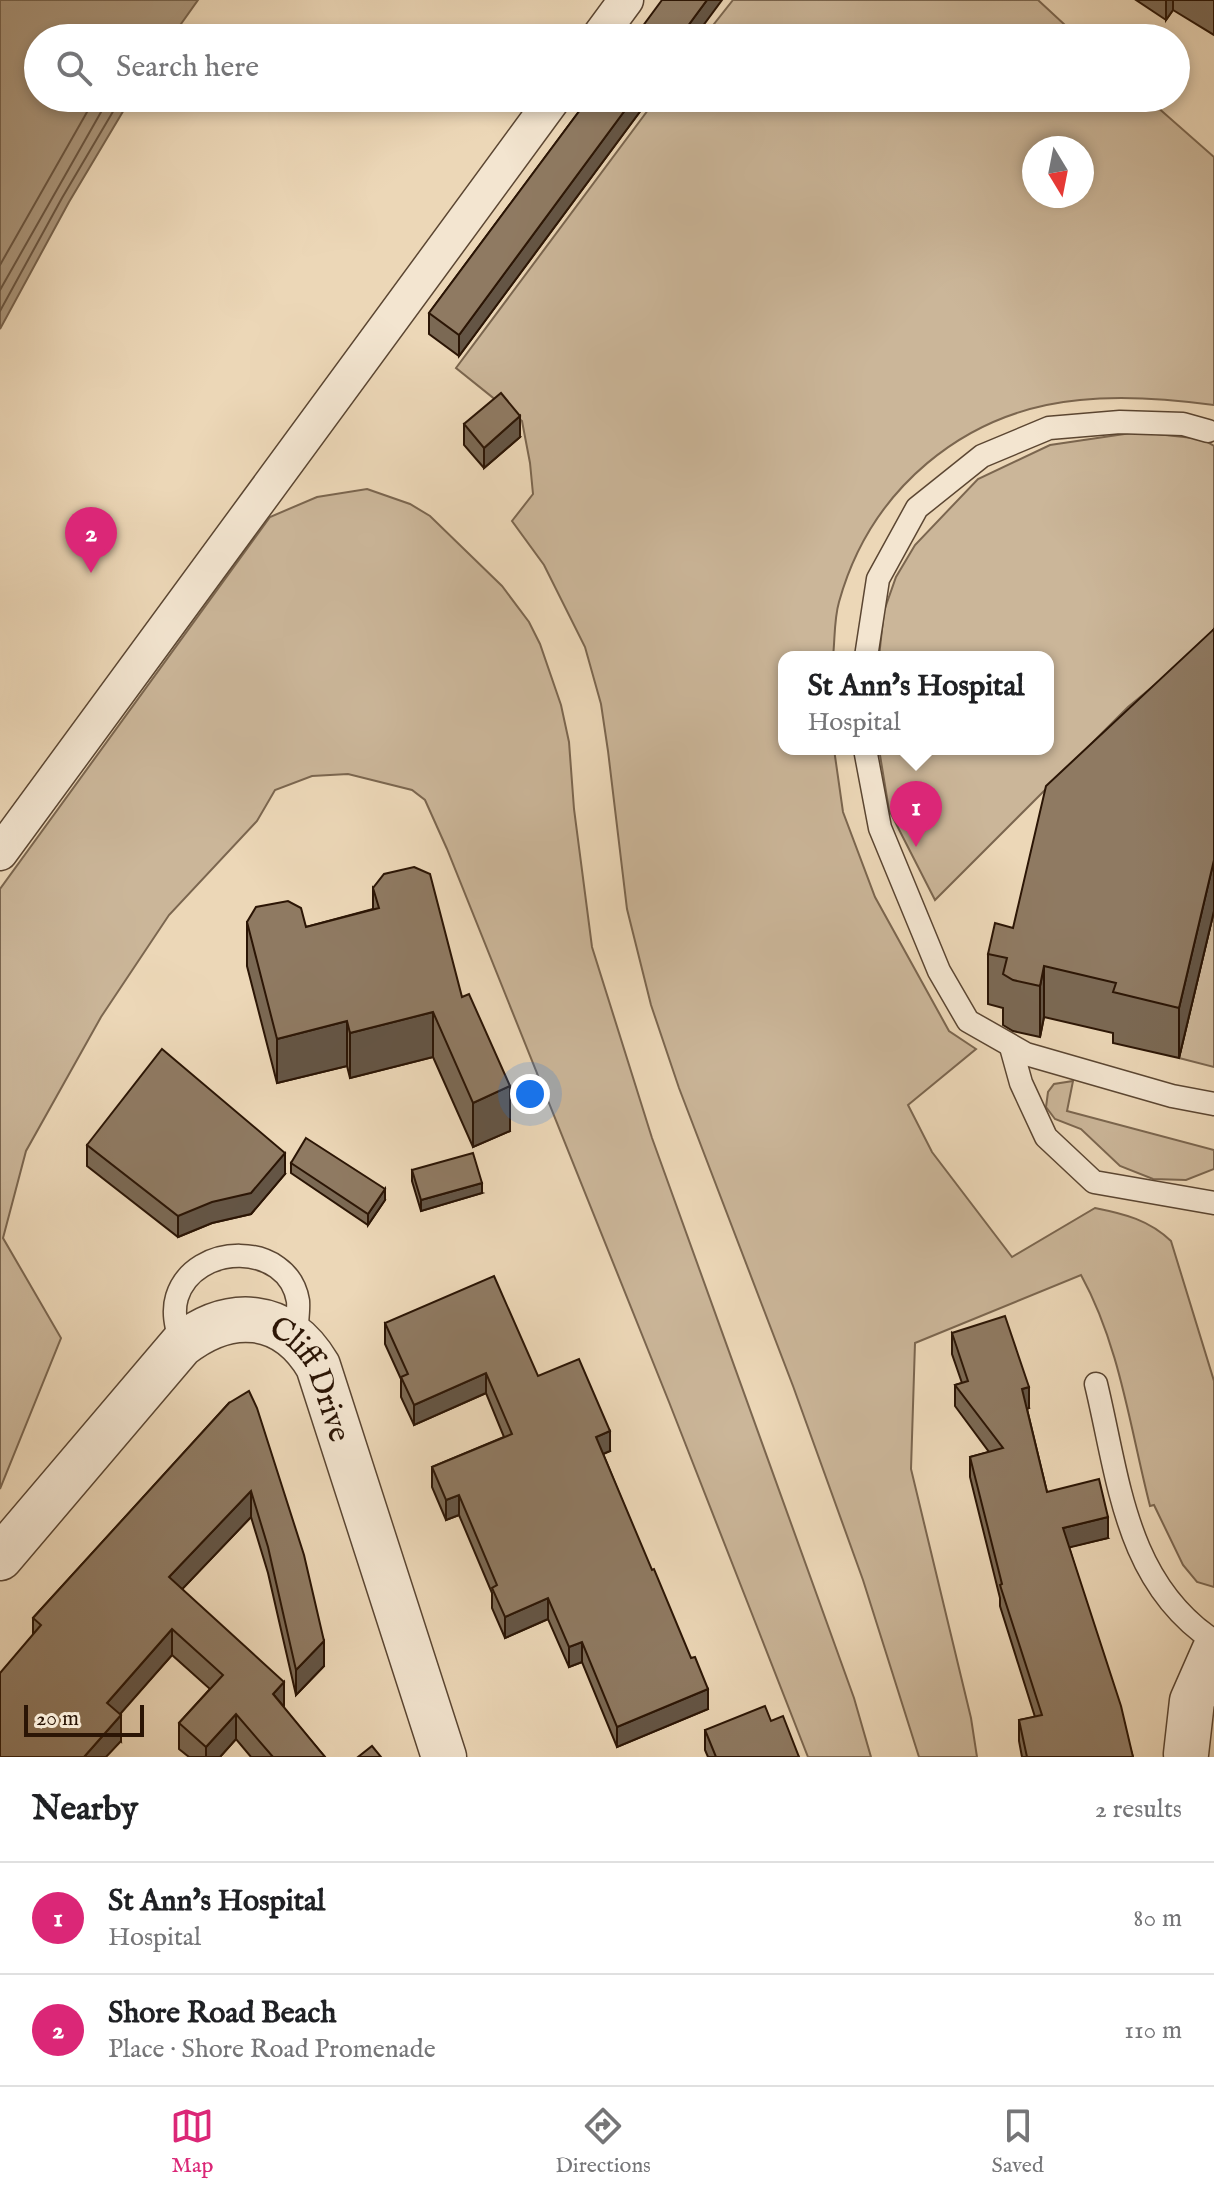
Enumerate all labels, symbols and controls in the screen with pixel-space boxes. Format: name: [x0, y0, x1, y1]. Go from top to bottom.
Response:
search box: [24, 24, 1190, 112]
icon: search: [52, 46, 96, 90]
text: Search here: [116, 49, 259, 87]
north arrow: [1022, 136, 1094, 208]
pin: 2: [65, 507, 117, 573]
popup: [778, 651, 1054, 755]
text: St Ann's Hospital: [807, 668, 1025, 706]
text: Hospital: [807, 706, 901, 739]
pin: 1: [890, 781, 942, 847]
your location: [510, 1074, 550, 1114]
street label: Cliff Drive: [261, 1308, 359, 1447]
scale bar: [24, 1701, 144, 1737]
text: 20 m: [36, 1705, 79, 1733]
text: Nearby: [32, 1788, 138, 1831]
text: 2 results: [1095, 1793, 1182, 1826]
text: St Ann's Hospital: [108, 1883, 325, 1921]
text: 1: [53, 1902, 63, 1935]
text: 80 m: [1133, 1902, 1182, 1935]
text: Hospital: [108, 1921, 201, 1954]
text: Shore Road Beach: [108, 1995, 336, 2033]
text: 2: [52, 2014, 64, 2047]
text: 110 m: [1124, 2014, 1182, 2047]
text: Place · Shore Road Promenade: [108, 2033, 436, 2066]
tab: Map: [170, 2104, 214, 2180]
tab: Directions: [555, 2104, 651, 2180]
tab: Saved: [992, 2104, 1044, 2180]

